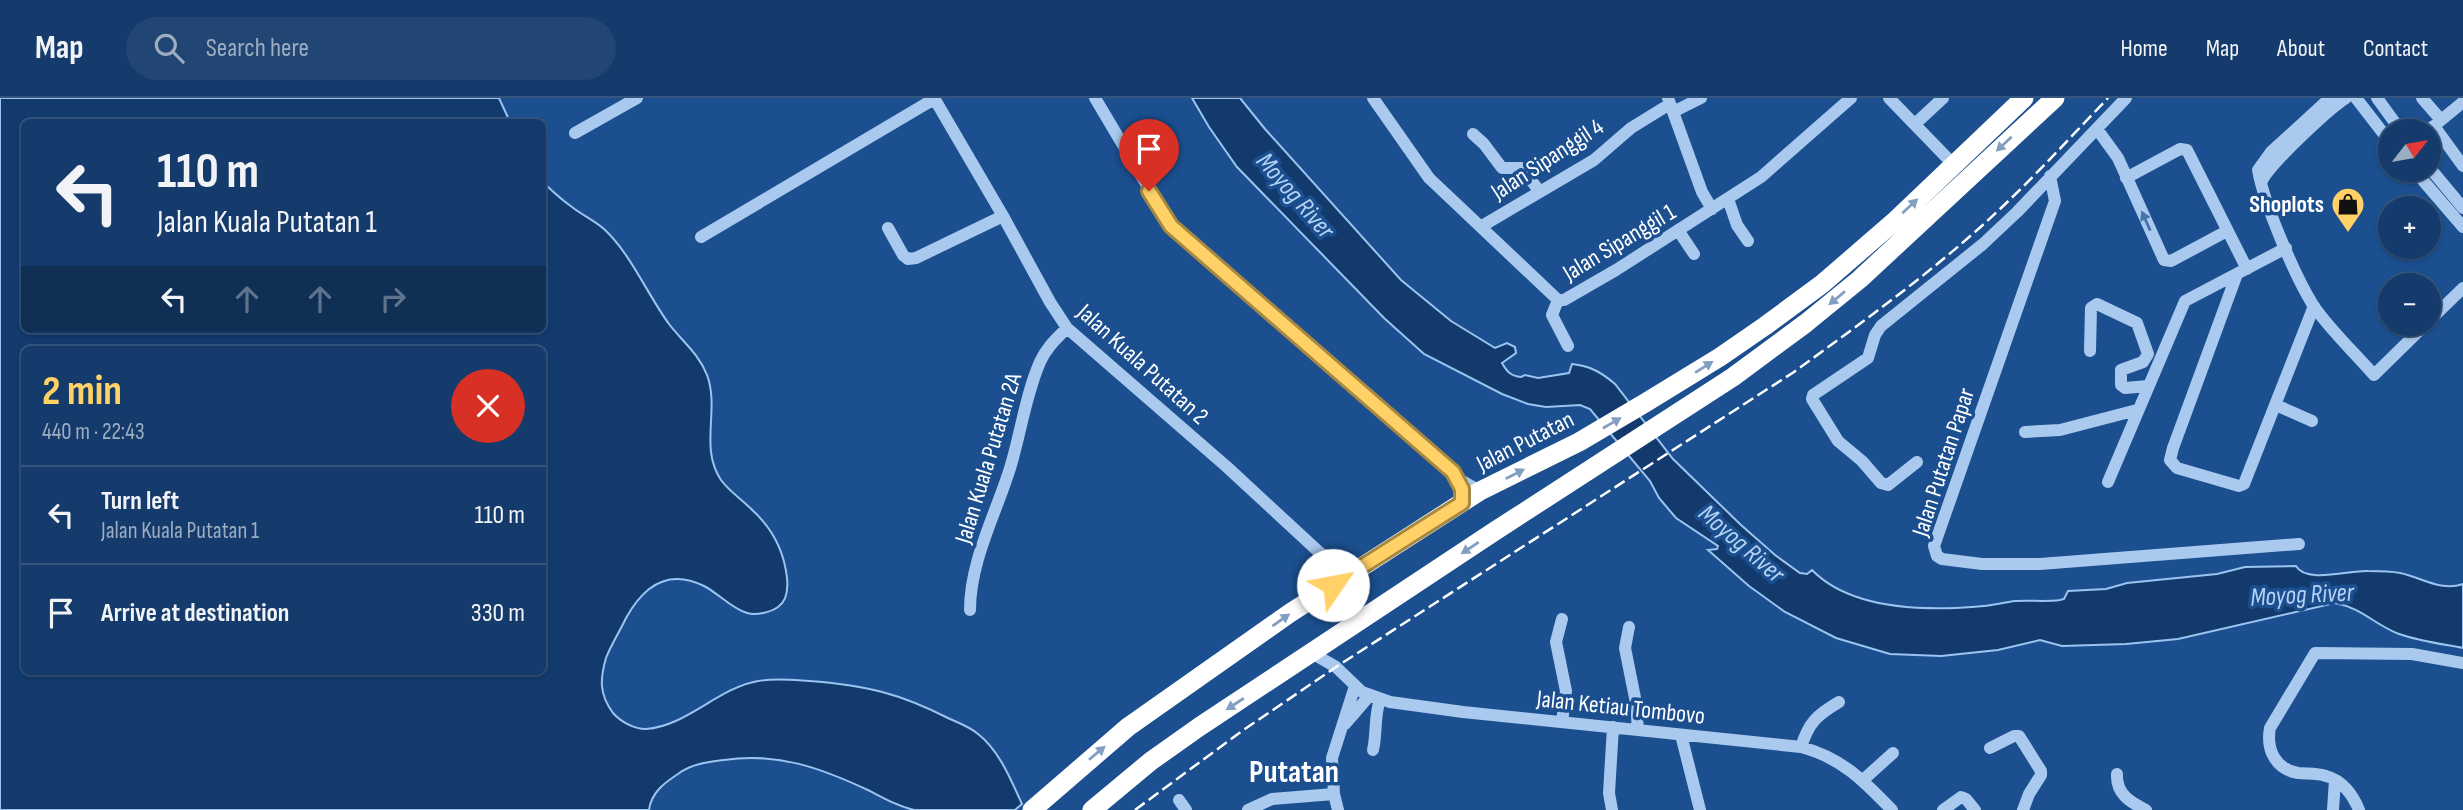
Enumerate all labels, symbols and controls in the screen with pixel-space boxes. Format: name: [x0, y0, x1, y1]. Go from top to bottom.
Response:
search box: [126, 17, 616, 80]
text: Map: [35, 28, 84, 68]
icon: search: [150, 29, 188, 67]
text: Search here: [206, 33, 309, 64]
text: Home: [2120, 34, 2168, 63]
text: Map: [2206, 34, 2239, 63]
text: About: [2277, 34, 2325, 63]
text: Contact: [2363, 34, 2428, 63]
street label: Jalan Sipanggil 4: [1485, 112, 1609, 207]
pin: [1119, 119, 1179, 191]
north arrow: [2378, 119, 2441, 182]
map controls: [2378, 119, 2441, 336]
icon: arrive: [1130, 130, 1168, 168]
one-way arrow: [1996, 136, 2013, 152]
text: 110 m: [157, 143, 259, 202]
icon: left: [42, 147, 133, 238]
water label: Moyog River: [1249, 147, 1342, 247]
shop icon: Shoplots: [2329, 185, 2367, 234]
place label: Shoplots: [2249, 190, 2324, 219]
button: +: [2378, 196, 2441, 259]
street label: Jalan Sipanggil 1: [1557, 197, 1681, 288]
one-way arrow: [1901, 199, 1918, 215]
text: Jalan Kuala Putatan 1: [157, 203, 377, 242]
one-way arrow: [2140, 211, 2152, 231]
button: −: [2378, 273, 2441, 336]
icon: left: [155, 280, 193, 318]
icon: ahead: [228, 280, 266, 318]
icon: ahead: [301, 280, 339, 318]
icon: right: [374, 280, 412, 318]
one-way arrow: [1829, 290, 1846, 305]
street label: Jalan Kuala Putatan 2: [1070, 297, 1214, 431]
one-way arrow: [1694, 361, 1713, 374]
text: 2 min: [42, 366, 122, 417]
button: close: [451, 369, 525, 443]
street label: Jalan Kuala Putatan 2A: [949, 369, 1028, 548]
street label: Jalan Putatan Papar: [1906, 384, 1981, 541]
street label: Jalan Putatan: [1471, 405, 1579, 479]
one-way arrow: [1602, 417, 1622, 429]
text: 440 m · 22:43: [42, 418, 145, 446]
one-way arrow: [1505, 468, 1525, 479]
text: Turn left: [101, 486, 179, 517]
icon: left: [42, 496, 80, 534]
water label: Moyog River: [1692, 498, 1792, 591]
text: 110 m: [474, 500, 525, 531]
text: Jalan Kuala Putatan 1: [101, 517, 259, 545]
one-way arrow: [1461, 541, 1479, 555]
position arrow: [1296, 548, 1370, 622]
water label: Moyog River: [2249, 577, 2356, 614]
icon: arrive: [42, 594, 80, 632]
text: Arrive at destination: [101, 598, 289, 629]
text: 330 m: [471, 598, 525, 629]
one-way arrow: [1272, 613, 1290, 627]
street label: Jalan Ketiau Tombovo: [1534, 684, 1707, 731]
one-way arrow: [1225, 697, 1244, 710]
one-way arrow: [1088, 746, 1105, 761]
district label: Putatan: [1249, 753, 1339, 792]

